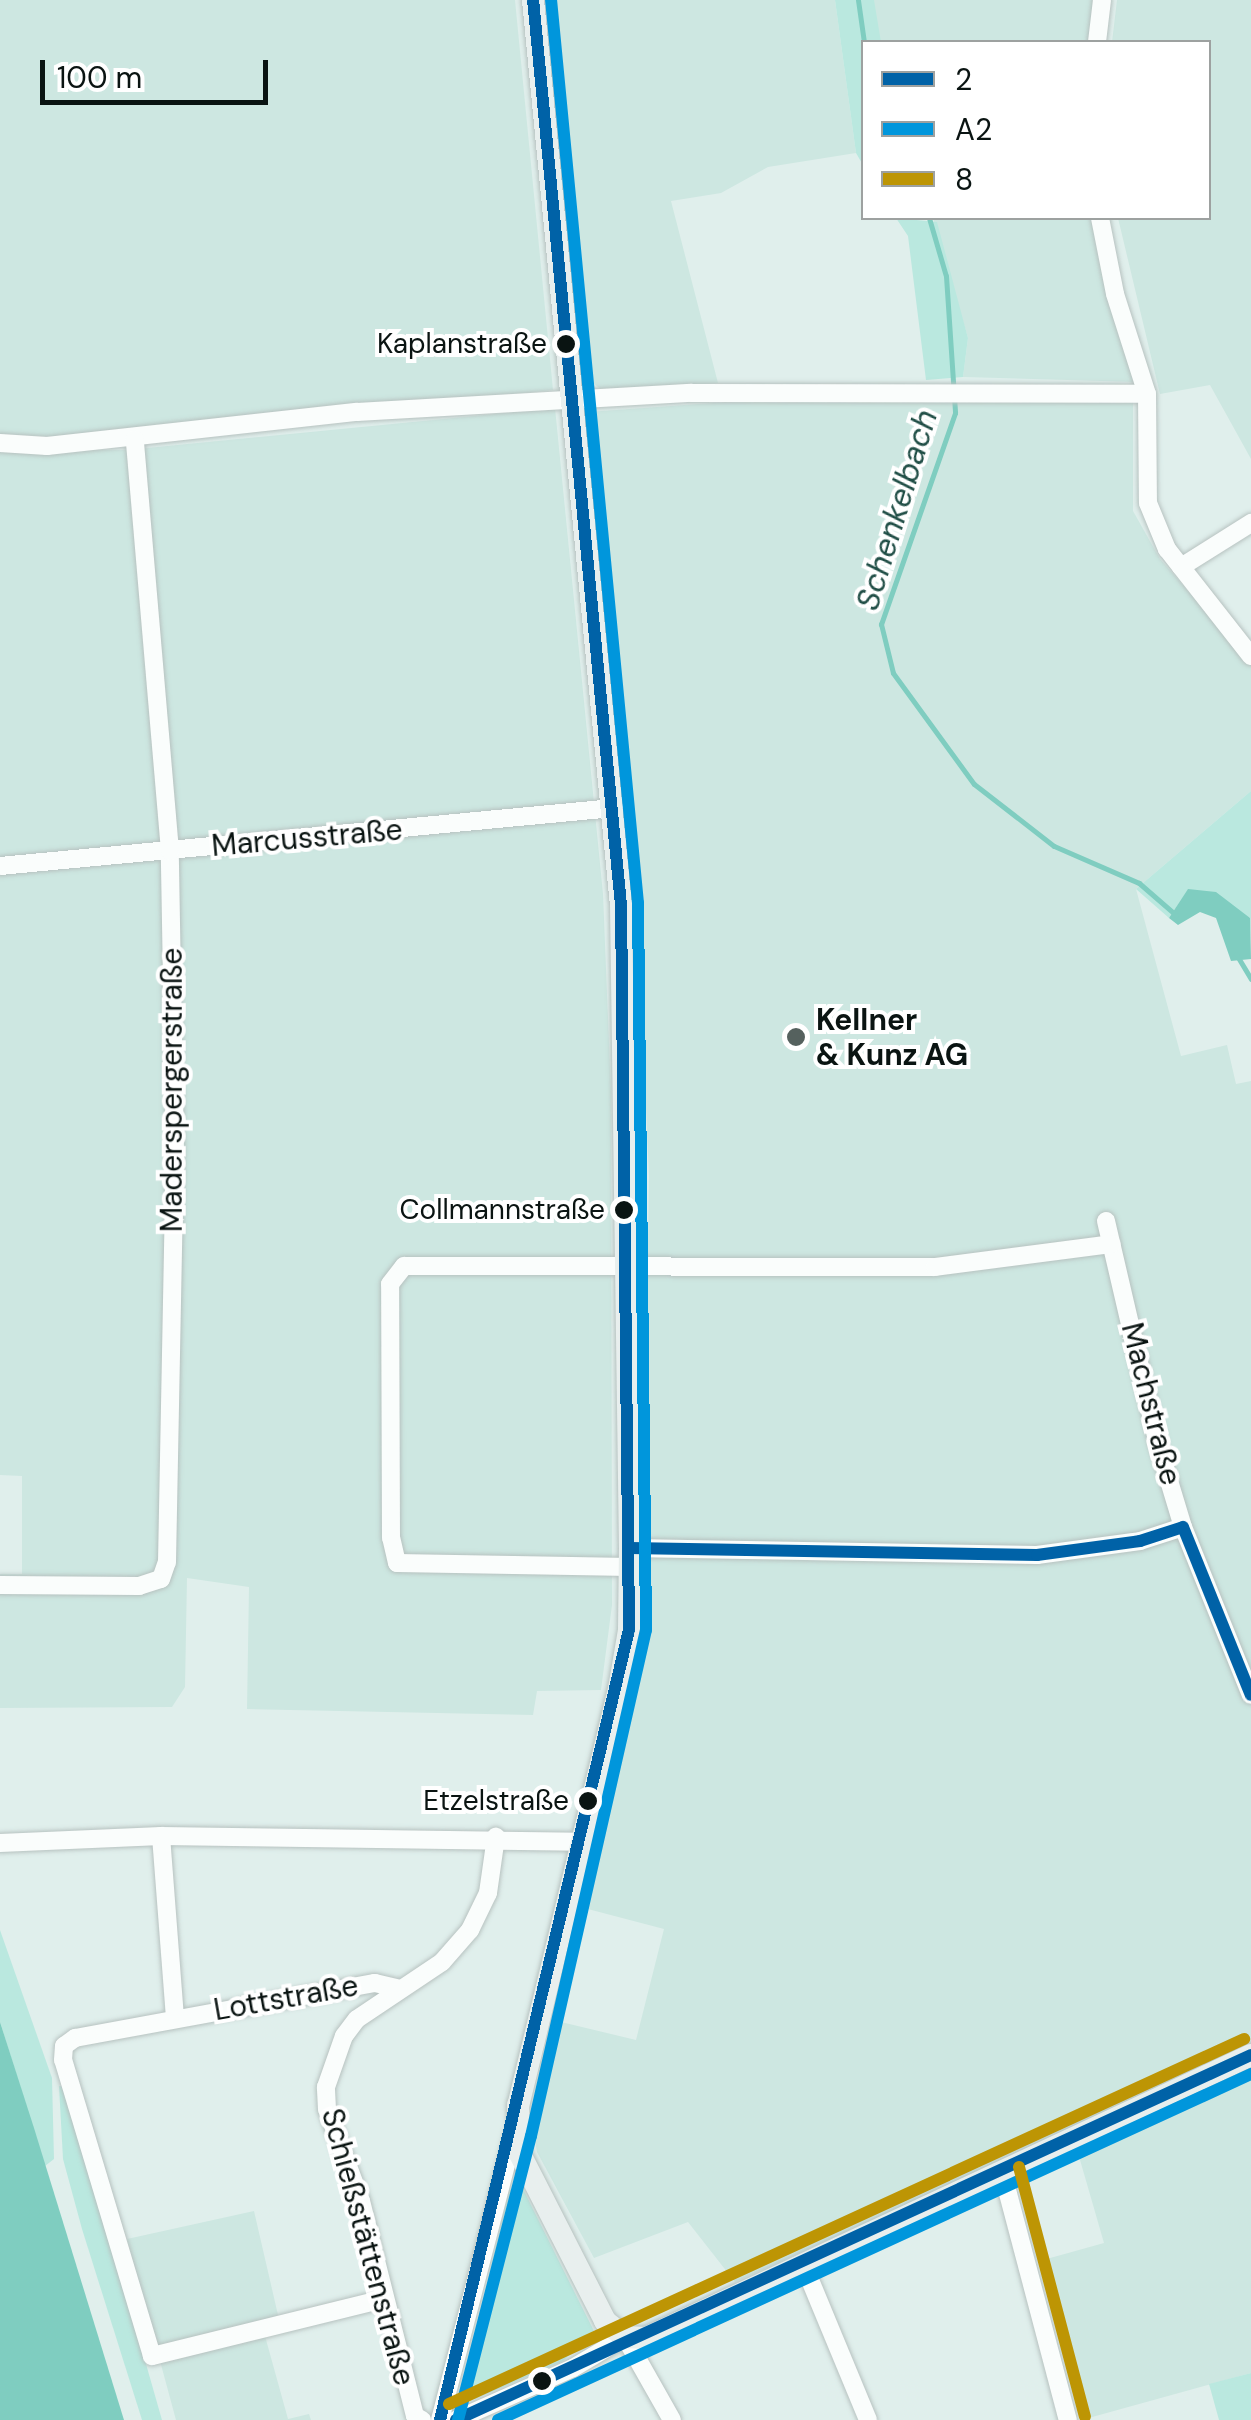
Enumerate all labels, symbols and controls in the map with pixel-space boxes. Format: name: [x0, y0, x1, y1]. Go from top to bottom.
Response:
scale bar: [45, 40, 272, 102]
legend: [861, 40, 1211, 220]
text: 100 m: [57, 58, 142, 97]
text: 2: [955, 60, 972, 99]
text: A2: [955, 110, 992, 149]
text: 8: [955, 160, 973, 199]
place label: Kaplanstraße: [377, 327, 547, 361]
marker: Kaplanstraße: [556, 334, 576, 354]
water label: Schenkelbach: [848, 405, 946, 615]
street label: Marcusstraße: [210, 812, 404, 864]
street label: Maderspergerstraße: [154, 948, 190, 1232]
place label: Kellner & Kunz AG: [816, 1002, 968, 1072]
marker: Kellner & Kunz AG: [785, 1026, 807, 1048]
place label: Collmannstraße: [399, 1193, 605, 1227]
marker: Collmannstraße: [614, 1200, 634, 1220]
street label: Machstraße: [1113, 1319, 1189, 1489]
place label: Etzelstraße: [423, 1784, 569, 1818]
marker: Etzelstraße: [578, 1791, 598, 1811]
street label: Lottstraße: [211, 1968, 361, 2028]
street label: Schießstättenstraße: [314, 2105, 422, 2389]
unlabelled marker: [532, 2371, 552, 2391]

